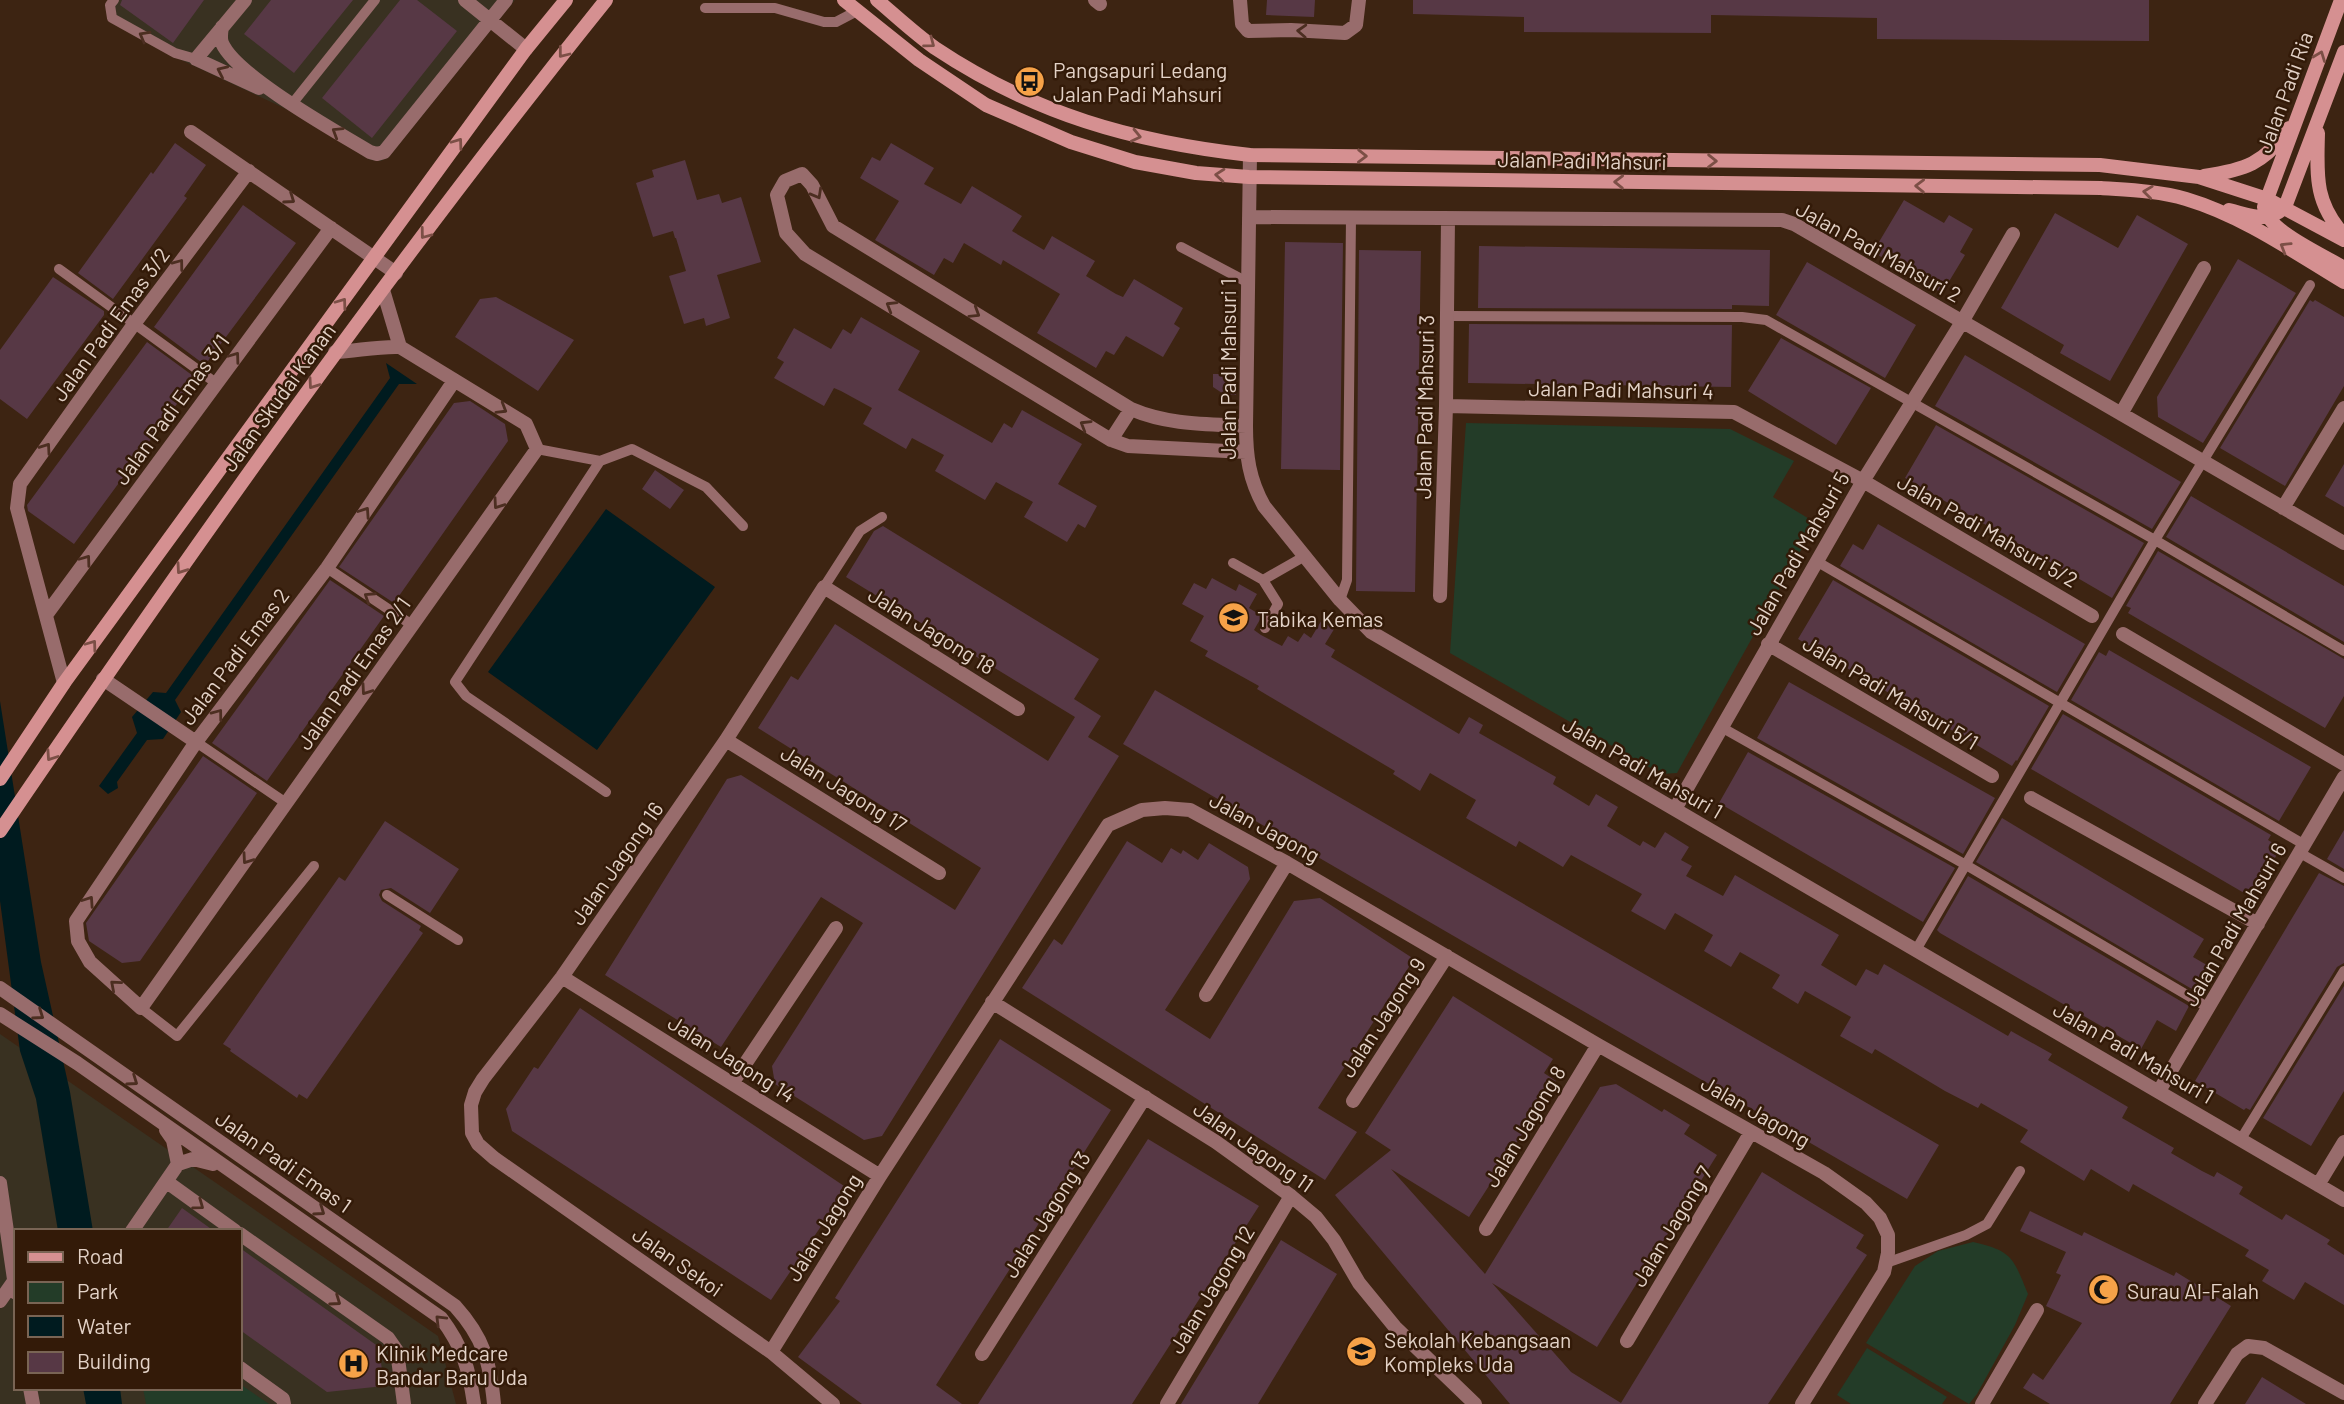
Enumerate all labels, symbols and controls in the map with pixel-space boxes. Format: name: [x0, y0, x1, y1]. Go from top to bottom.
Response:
one-way arrow: [1297, 24, 1308, 39]
street label: Jalan Padi Ria: [2251, 28, 2317, 156]
one-way arrow: [139, 31, 152, 44]
one-way arrow: [922, 35, 935, 47]
one-way arrow: [559, 46, 572, 58]
one-way arrow: [2312, 51, 2326, 63]
place label: Pangsapuri Ledang Jalan Padi Mahsuri: [1053, 57, 1227, 106]
bus stop icon: Pangsapuri Ledang Jalan Padi Mahsuri: [1013, 64, 1047, 98]
one-way arrow: [217, 65, 229, 79]
one-way arrow: [332, 128, 345, 141]
one-way arrow: [1130, 128, 1142, 143]
one-way arrow: [450, 139, 462, 151]
street label: Jalan Padi Mahsuri: [1497, 146, 1667, 174]
one-way arrow: [1356, 149, 1367, 164]
one-way arrow: [1706, 153, 1717, 168]
one-way arrow: [1215, 168, 1226, 183]
one-way arrow: [1614, 174, 1624, 190]
one-way arrow: [1915, 178, 1926, 193]
one-way arrow: [2142, 185, 2153, 200]
one-way arrow: [808, 187, 822, 200]
one-way arrow: [282, 191, 295, 203]
street label: Jalan Padi Mahsuri 2: [1792, 195, 1966, 307]
one-way arrow: [421, 226, 434, 239]
street label: Jalan Padi Emas 3/2: [46, 242, 174, 406]
one-way arrow: [2280, 243, 2293, 256]
one-way arrow: [171, 259, 184, 272]
street label: Jalan Padi Mahsuri 1: [1215, 278, 1240, 460]
one-way arrow: [334, 298, 346, 311]
one-way arrow: [885, 302, 898, 315]
one-way arrow: [967, 305, 980, 318]
street label: Jalan Padi Mahsuri 3: [1410, 315, 1438, 499]
street label: Jalan Skudai Kanan: [216, 318, 340, 476]
street label: Jalan Padi Emas 3/1: [108, 329, 234, 489]
one-way arrow: [227, 352, 240, 365]
street label: Jalan Padi Mahsuri 4: [1528, 375, 1714, 403]
one-way arrow: [308, 376, 321, 389]
one-way arrow: [494, 401, 507, 414]
one-way arrow: [1080, 420, 1093, 433]
one-way arrow: [38, 443, 50, 456]
street label: Jalan Padi Mahsuri 5: [1740, 467, 1854, 639]
street label: Jalan Padi Mahsuri 5/2: [1893, 468, 2083, 592]
one-way arrow: [494, 496, 506, 509]
one-way arrow: [357, 507, 369, 520]
one-way arrow: [78, 555, 90, 568]
one-way arrow: [177, 561, 189, 574]
street label: Jalan Jagong 18: [864, 581, 1000, 679]
street label: Jalan Padi Emas 2: [175, 583, 293, 729]
street label: Jalan Padi Emas 2/1: [291, 592, 415, 754]
one-way arrow: [364, 592, 377, 605]
school or university icon: Tabika Kemas: [1217, 601, 1251, 635]
place label: Tabika Kemas: [1257, 606, 1383, 631]
street label: Jalan Padi Mahsuri 5/1: [1799, 630, 1983, 754]
one-way arrow: [84, 640, 96, 652]
one-way arrow: [362, 682, 374, 695]
one-way arrow: [209, 709, 222, 721]
street label: Jalan Padi Mahsuri 1: [1558, 711, 1728, 823]
street label: Jalan Jagong 17: [777, 739, 912, 837]
one-way arrow: [47, 748, 59, 761]
street label: Jalan Jagong: [1206, 786, 1324, 868]
street label: Jalan Jagong 16: [564, 797, 668, 929]
street label: Jalan Padi Mahsuri 6: [2177, 838, 2291, 1010]
one-way arrow: [243, 851, 255, 864]
one-way arrow: [81, 896, 93, 909]
street label: Jalan Jagong 9: [1334, 953, 1430, 1081]
one-way arrow: [111, 981, 124, 993]
street label: Jalan Padi Mahsuri 1: [2049, 996, 2219, 1108]
one-way arrow: [31, 1007, 44, 1019]
street label: Jalan Jagong 14: [664, 1009, 800, 1107]
street label: Jalan Jagong 8: [1478, 1061, 1570, 1191]
street label: Jalan Jagong: [1697, 1070, 1815, 1152]
one-way arrow: [125, 1073, 138, 1085]
street label: Jalan Jagong 11: [1189, 1095, 1319, 1197]
street label: Jalan Padi Emas 1: [211, 1105, 357, 1217]
street label: Jalan Jagong 13: [997, 1146, 1095, 1282]
street label: Jalan Jagong 7: [1625, 1161, 1717, 1291]
street label: Jalan Jagong: [780, 1169, 866, 1285]
one-way arrow: [191, 1197, 204, 1209]
one-way arrow: [312, 1203, 325, 1215]
street label: Jalan Jagong 12: [1163, 1220, 1259, 1358]
street label: Jalan Sekoi: [628, 1221, 728, 1301]
legend: [14, 1229, 242, 1390]
text: Road: [77, 1243, 123, 1268]
mosque icon: Surau Al-Falah: [2087, 1273, 2121, 1307]
text: Park: [77, 1278, 118, 1303]
place label: Surau Al-Falah: [2127, 1278, 2259, 1303]
one-way arrow: [328, 1293, 341, 1305]
text: Water: [77, 1313, 132, 1338]
one-way arrow: [436, 1316, 449, 1329]
place label: Sekolah Kebangsaan Kompleks Uda: [1384, 1327, 1571, 1376]
school or university icon: Sekolah Kebangsaan Kompleks Uda: [1344, 1334, 1378, 1368]
place label: Klinik Medcare Bandar Baru Uda: [376, 1340, 528, 1389]
hospital icon: Klinik Medcare Bandar Baru Uda: [336, 1347, 370, 1381]
text: Building: [77, 1348, 151, 1373]

